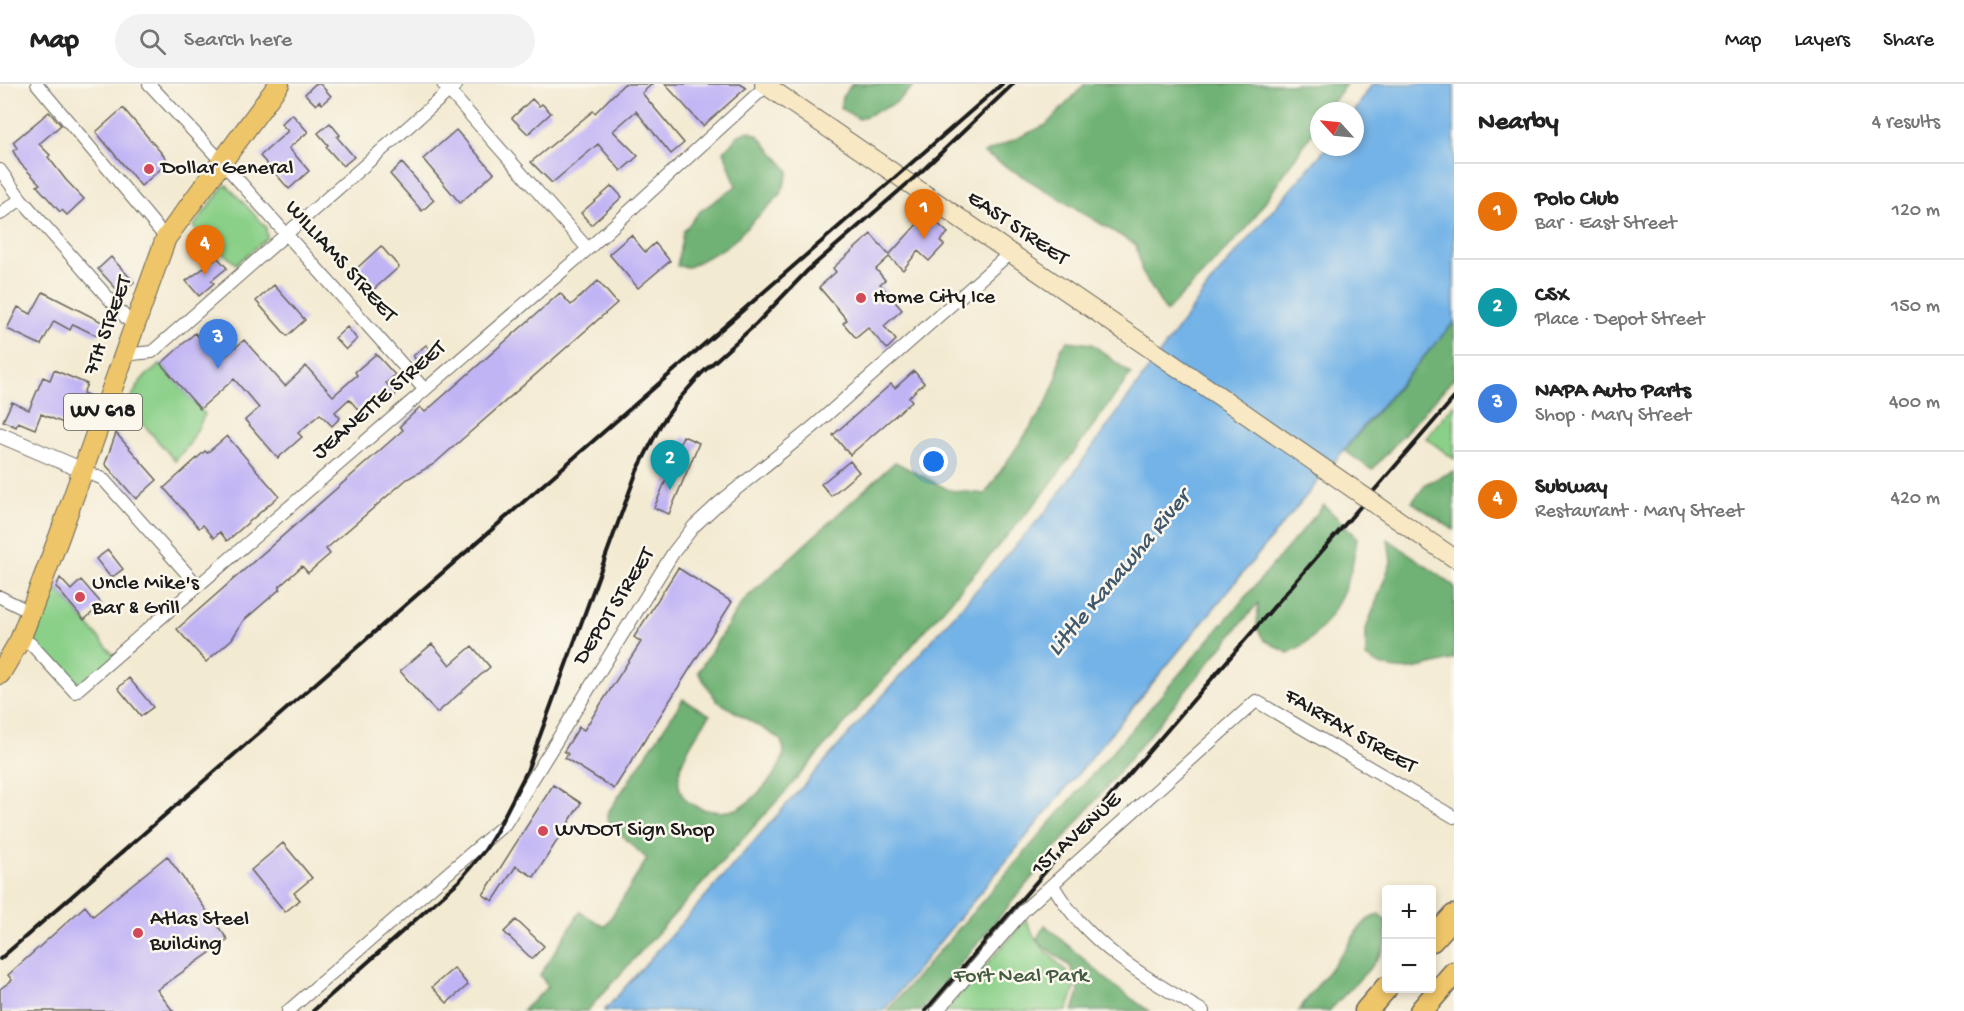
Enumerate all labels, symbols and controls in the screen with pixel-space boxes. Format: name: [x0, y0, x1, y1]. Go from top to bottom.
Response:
search box: [115, 14, 535, 68]
text: Map: [30, 25, 79, 58]
icon: search: [136, 25, 169, 58]
text: Search here: [184, 28, 292, 54]
text: Map: [1725, 29, 1761, 54]
text: Layers: [1794, 29, 1850, 54]
text: Share: [1883, 29, 1934, 54]
north arrow: [1310, 102, 1364, 156]
text: Nearby: [1478, 108, 1559, 139]
text: 4 results: [1872, 112, 1940, 135]
place label: Dollar General: [159, 156, 294, 182]
marker: Dollar General: [142, 162, 156, 176]
street label: EAST STREET: [961, 186, 1074, 273]
text: Polo Club: [1535, 187, 1619, 213]
pin: 1: [904, 190, 944, 239]
street label: WILLIAMS STREET: [278, 196, 403, 329]
text: 1: [1493, 200, 1502, 223]
text: 120 m: [1892, 200, 1940, 223]
text: Bar · East Street: [1535, 213, 1676, 236]
pin: 4: [186, 226, 224, 275]
street label: 7TH STREET: [79, 271, 139, 380]
text: CSX: [1535, 283, 1569, 309]
place label: Home City Ice: [873, 285, 996, 311]
marker: Home City Ice: [854, 291, 868, 305]
text: 2: [1493, 296, 1502, 319]
text: 150 m: [1891, 296, 1940, 319]
text: Place · Depot Street: [1535, 309, 1704, 332]
pin: 3: [198, 320, 238, 369]
street label: JEANETTE STREET: [308, 335, 453, 466]
text: NAPA Auto Parts: [1535, 379, 1691, 405]
text: 3: [1492, 392, 1503, 415]
text: 400 m: [1889, 392, 1940, 415]
road number: WV 618: [64, 394, 142, 430]
text: Shop · Mary Street: [1535, 405, 1691, 428]
pin: 2: [650, 440, 690, 490]
your location: [919, 447, 948, 476]
text: Subway: [1535, 475, 1607, 501]
water label: Little Kanawha River: [1042, 482, 1201, 663]
text: 4: [1493, 488, 1502, 511]
text: 420 m: [1890, 488, 1940, 511]
text: Restaurant · Mary Street: [1535, 501, 1743, 524]
street label: DEPOT STREET: [568, 542, 662, 672]
place label: Uncle Mike's Bar & Grill: [91, 571, 200, 622]
marker: Uncle Mike's Bar & Grill: [73, 590, 87, 604]
street label: FAIRFAX STREET: [1278, 683, 1422, 781]
street label: 1ST AVENUE: [1026, 787, 1128, 883]
place label: WVDOT Sign Shop: [555, 818, 715, 844]
marker: WVDOT Sign Shop: [536, 824, 550, 838]
map controls: [1382, 885, 1436, 993]
button: +: [1382, 885, 1436, 939]
place label: Atlas Steel Building: [149, 907, 249, 958]
marker: Atlas Steel Building: [131, 926, 145, 940]
button: −: [1382, 939, 1436, 993]
park label: Fort Neal Park: [953, 964, 1090, 990]

